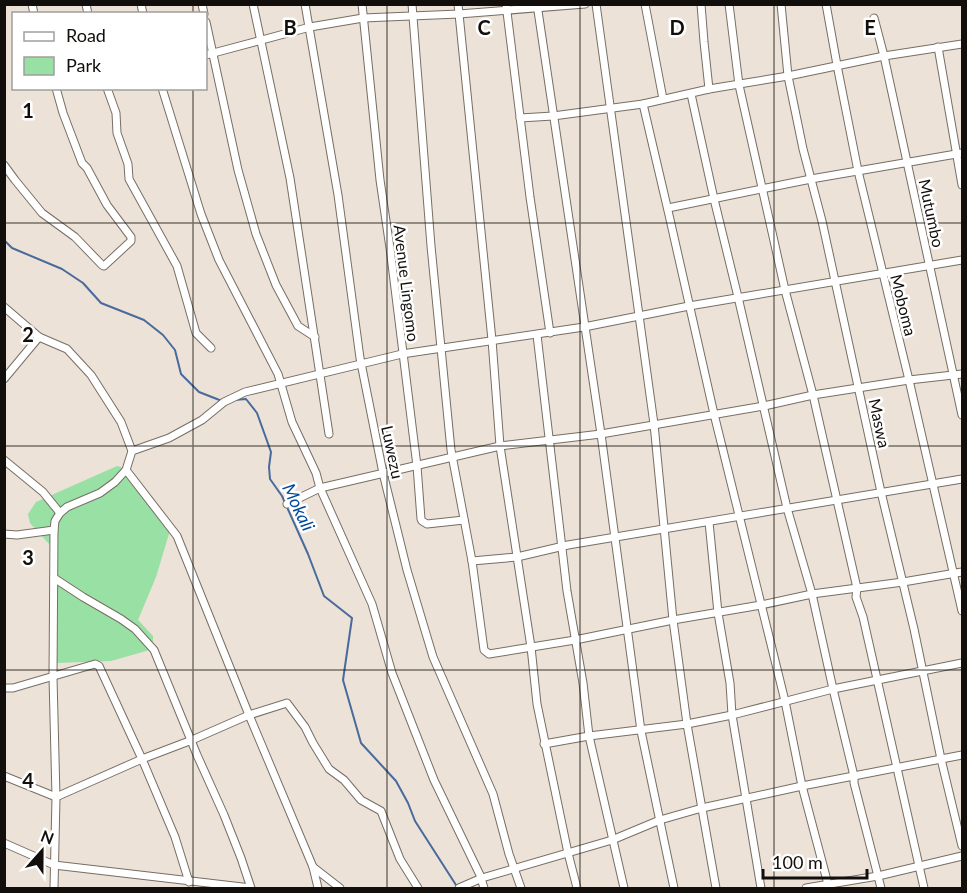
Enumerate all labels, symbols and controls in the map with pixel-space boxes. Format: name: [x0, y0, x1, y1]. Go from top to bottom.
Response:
legend: [12, 12, 207, 90]
text: B: [283, 15, 297, 39]
text: C: [477, 15, 491, 39]
text: D: [669, 15, 685, 39]
text: E: [864, 15, 876, 39]
text: Road: [66, 24, 106, 46]
text: Park: [66, 54, 102, 76]
text: 1: [22, 98, 34, 122]
street label: Mutumbo: [915, 177, 949, 249]
street label: Avenue Lingomo: [390, 224, 424, 342]
street label: Moboma: [887, 272, 921, 338]
text: 2: [22, 322, 34, 346]
street label: Maswa: [866, 397, 894, 449]
street label: Luwezu: [378, 424, 408, 480]
water label: Mokali: [278, 480, 320, 534]
text: 3: [22, 545, 34, 569]
text: 4: [22, 768, 34, 792]
north arrow: [12, 821, 72, 881]
text: N: [38, 825, 57, 848]
scale bar: [763, 842, 866, 880]
text: 100 m: [772, 851, 823, 873]

